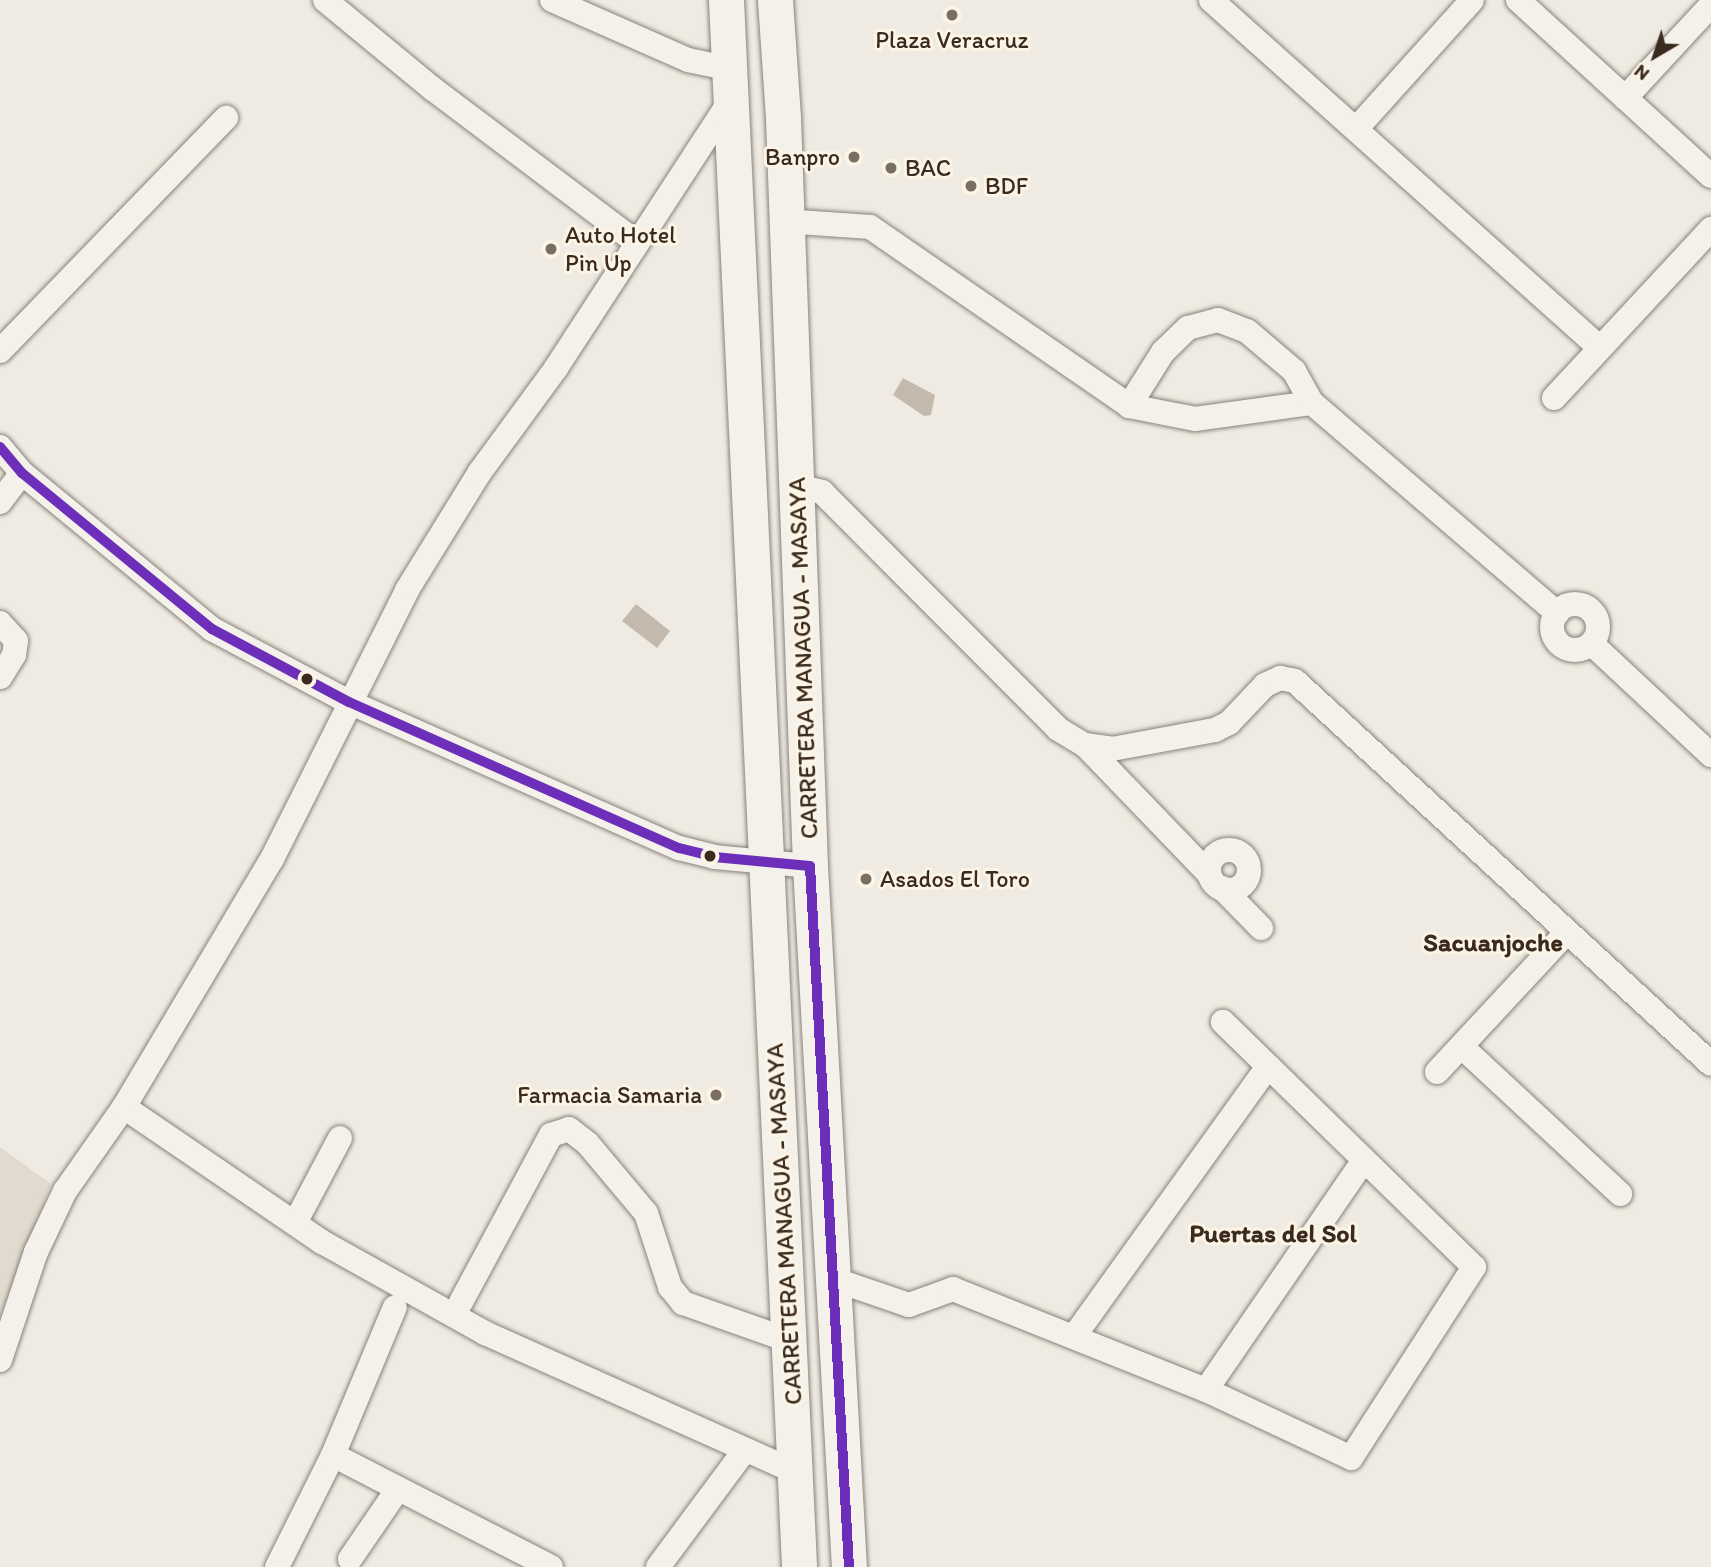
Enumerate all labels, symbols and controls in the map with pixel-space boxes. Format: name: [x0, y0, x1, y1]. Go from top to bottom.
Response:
marker: Plaza Veracruz: [944, 7, 960, 23]
north arrow: [1620, 21, 1690, 91]
place label: Plaza Veracruz: [876, 26, 1028, 54]
text: N: [1629, 60, 1654, 86]
place label: Banpro: [765, 143, 840, 171]
marker: Banpro: [846, 149, 862, 165]
place label: BAC: [905, 154, 951, 182]
marker: BAC: [883, 160, 899, 176]
place label: BDF: [985, 172, 1028, 200]
marker: BDF: [963, 178, 979, 194]
place label: Auto Hotel Pin Up: [565, 221, 676, 277]
marker: Auto Hotel Pin Up: [543, 241, 559, 257]
street label: CARRETERA MANAGUA - MASAYA: [782, 476, 824, 840]
unlabelled marker: [300, 672, 314, 686]
unlabelled marker: [703, 849, 717, 863]
place label: Asados El Toro: [880, 865, 1030, 893]
marker: Asados El Toro: [858, 871, 874, 887]
district label: Sacuanjoche: [1423, 927, 1563, 959]
street label: CARRETERA MANAGUA - MASAYA: [760, 1042, 808, 1406]
place label: Farmacia Samaria: [516, 1081, 702, 1109]
marker: Farmacia Samaria: [708, 1087, 724, 1103]
district label: Puertas del Sol: [1189, 1218, 1357, 1250]

